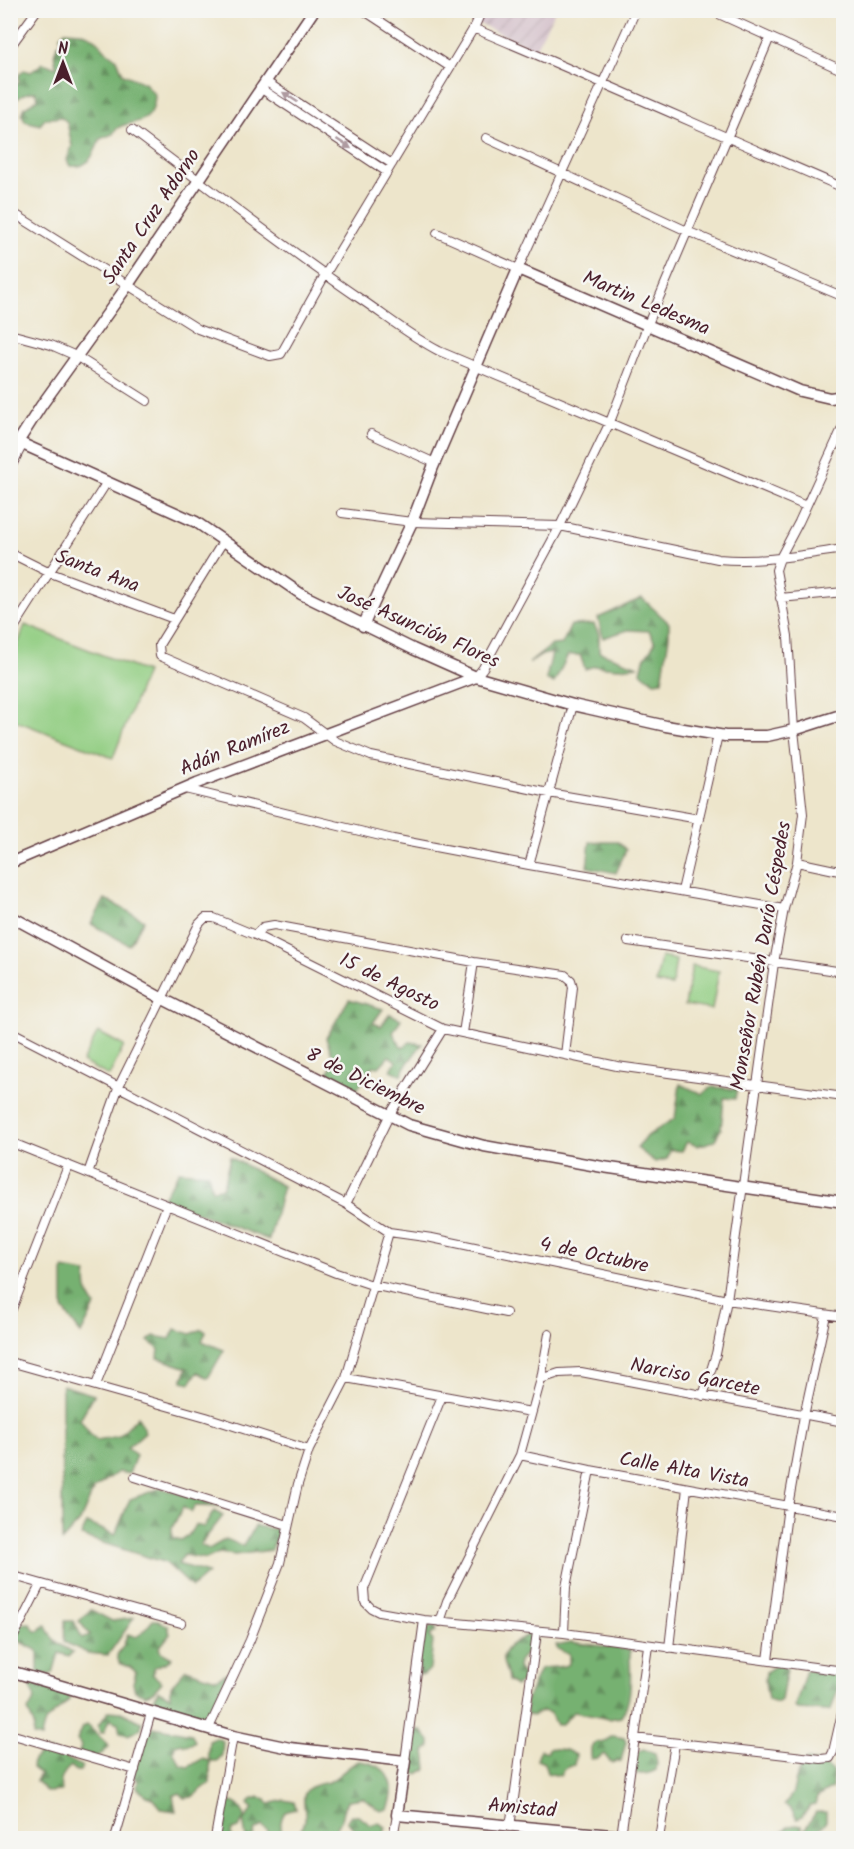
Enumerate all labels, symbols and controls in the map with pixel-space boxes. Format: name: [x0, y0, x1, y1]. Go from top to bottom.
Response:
north arrow: [33, 33, 93, 93]
text: N: [58, 37, 68, 62]
one-way arrow: [282, 92, 298, 103]
one-way arrow: [336, 138, 352, 149]
street label: Santa Cruz Adorno: [94, 142, 210, 292]
street label: Martin Ledesma: [577, 263, 715, 345]
street label: Santa Ana: [50, 541, 144, 603]
street label: José Asunción Flores: [332, 578, 505, 678]
street label: Adán Ramírez: [175, 712, 295, 786]
street label: Monseñor Rubén Darío Céspedes: [723, 818, 802, 1093]
street label: 15 de Agosto: [333, 945, 445, 1021]
street label: 8 de Diciembre: [300, 1039, 430, 1125]
street label: 4 de Octubre: [537, 1229, 651, 1283]
street label: Narciso Garcete: [627, 1350, 763, 1406]
street label: Calle Alta Vista: [617, 1444, 751, 1498]
street label: Amistad: [487, 1790, 559, 1828]

